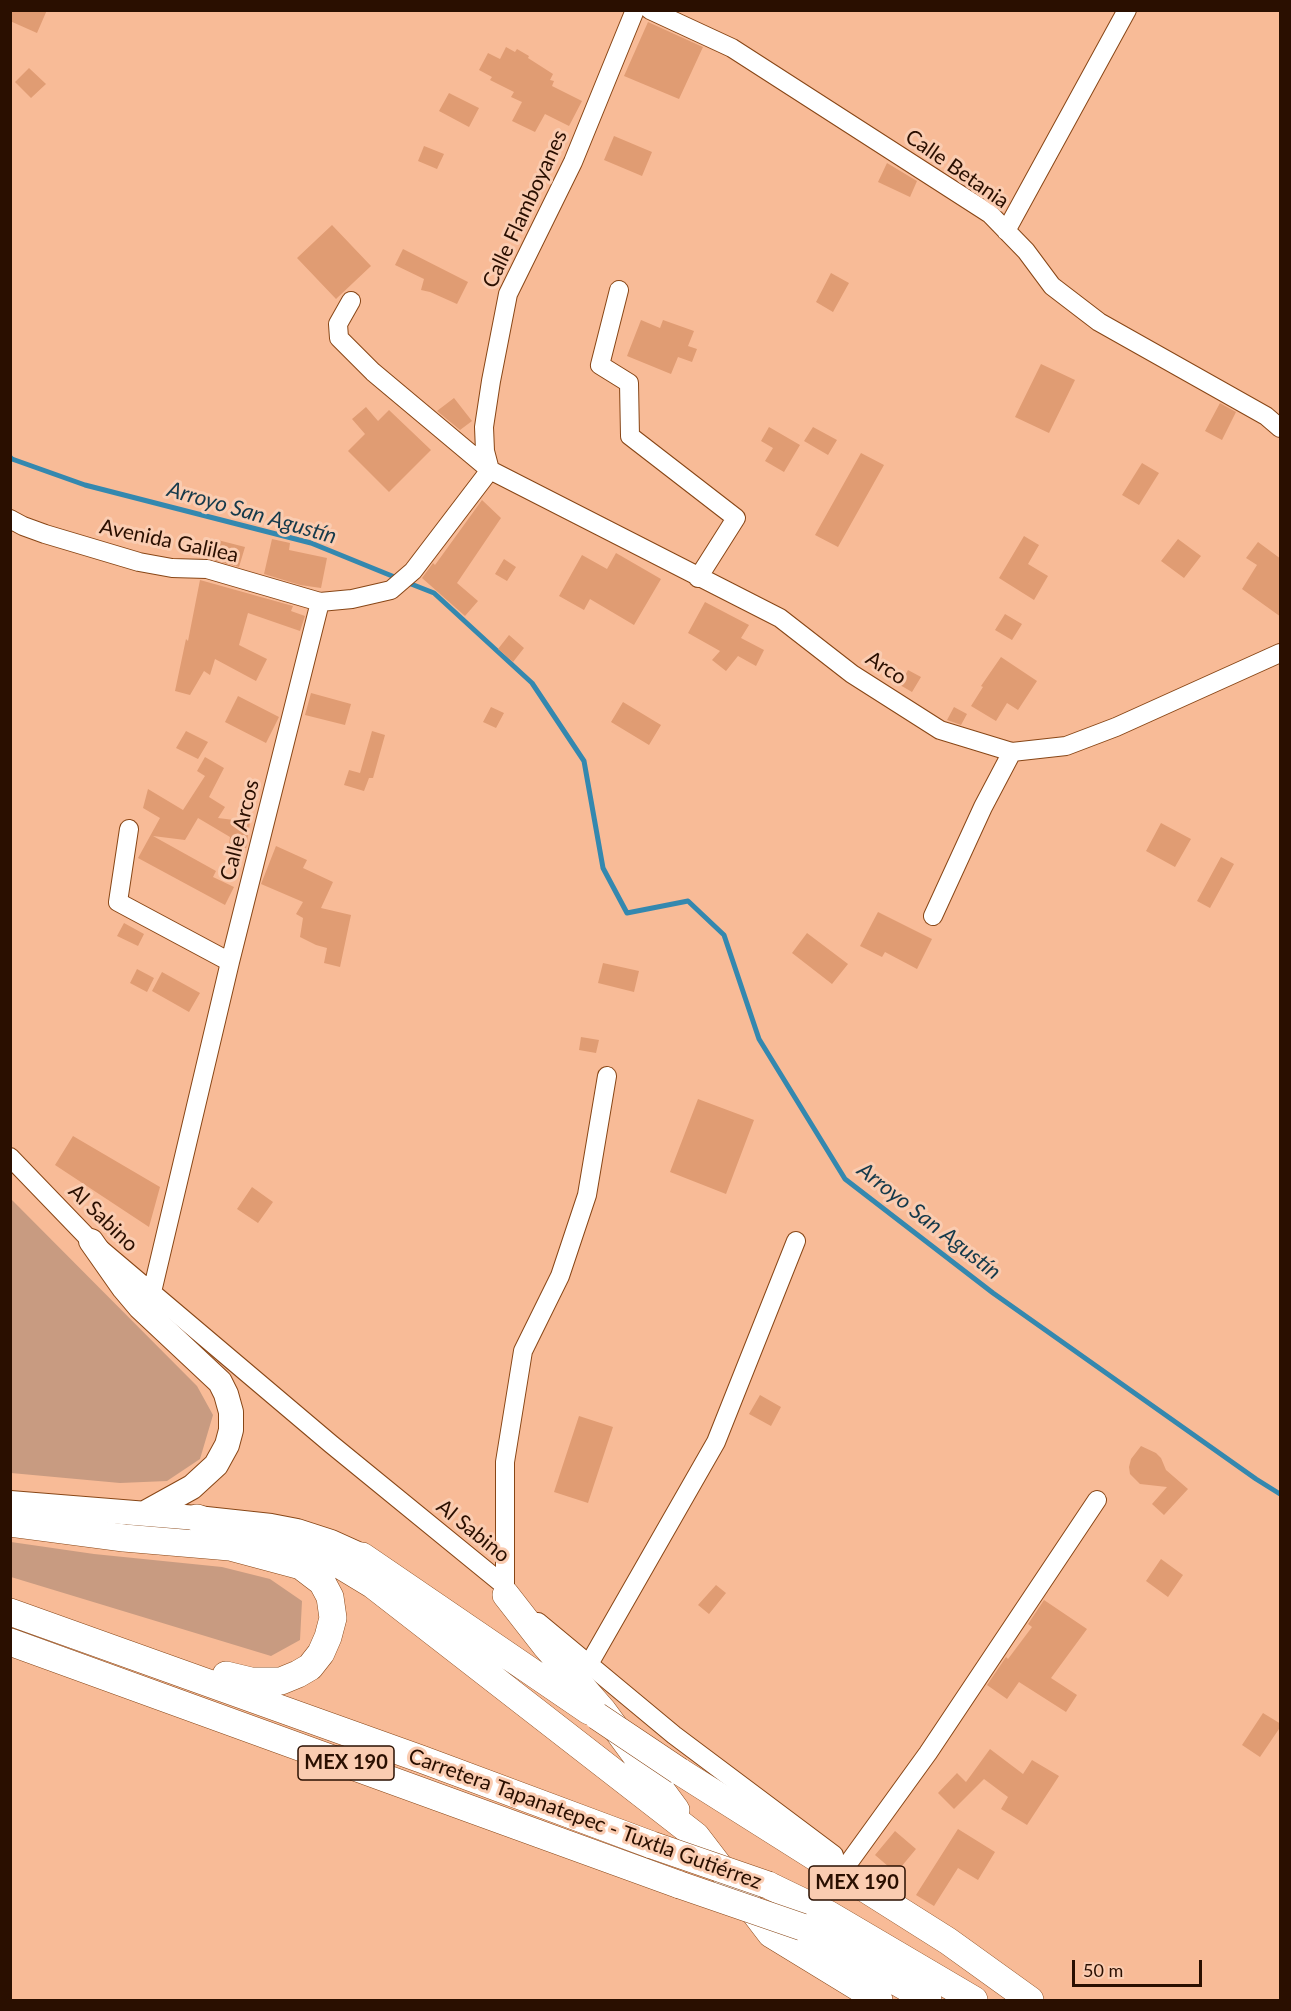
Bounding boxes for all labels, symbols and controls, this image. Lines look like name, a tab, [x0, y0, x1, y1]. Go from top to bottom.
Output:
street label: Calle Betania	[900, 124, 1014, 214]
street label: Calle Flamboyanes	[477, 126, 573, 292]
water label: Arroyo San Agustín	[164, 476, 340, 550]
street label: Avenida Galilea	[97, 514, 241, 568]
street label: Arco	[861, 646, 911, 690]
street label: Calle Arcos	[215, 777, 265, 883]
water label: Arroyo San Agustín	[852, 1157, 1006, 1285]
street label: Al Sabino	[63, 1179, 143, 1257]
street label: Al Sabino	[431, 1494, 515, 1568]
street label: Carretera Tapanatepec - Tuxtla Gutiérrez	[405, 1743, 765, 1895]
road number: MEX 190	[298, 1746, 394, 1780]
road number: MEX 190	[809, 1866, 905, 1900]
scale bar	[1075, 1948, 1206, 1986]
text: 50 m	[1083, 1959, 1123, 1981]

